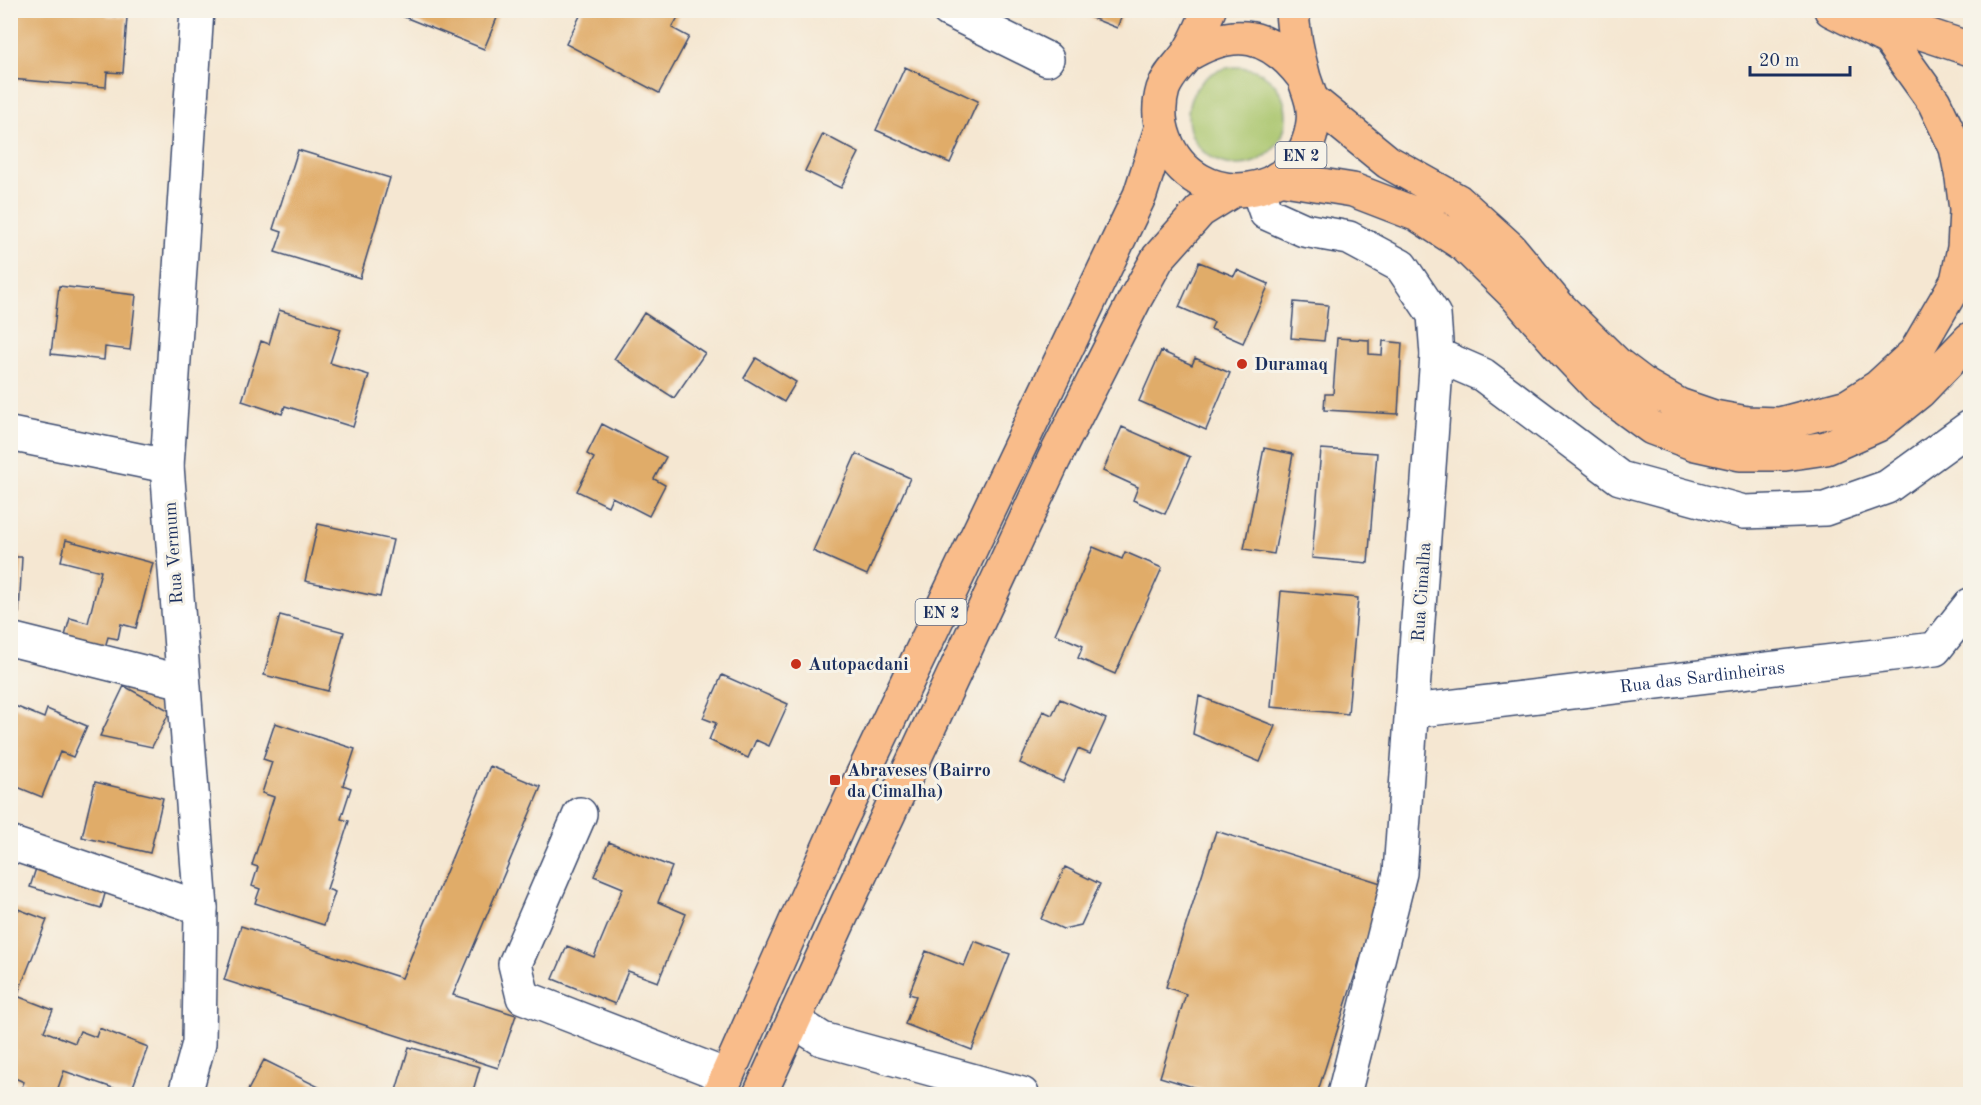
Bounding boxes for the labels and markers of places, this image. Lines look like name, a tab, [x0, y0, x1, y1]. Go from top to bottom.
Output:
place label: Duramaq	[1254, 356, 1328, 374]
marker: Duramaq	[1235, 357, 1249, 371]
place label: Autopacdani	[808, 656, 909, 674]
marker: Autopacdani	[789, 657, 803, 671]
place label: Abraveses (Bairro da Cimalha)	[847, 762, 991, 801]
marker: Abraveses (Bairro da Cimalha)	[828, 773, 842, 787]

